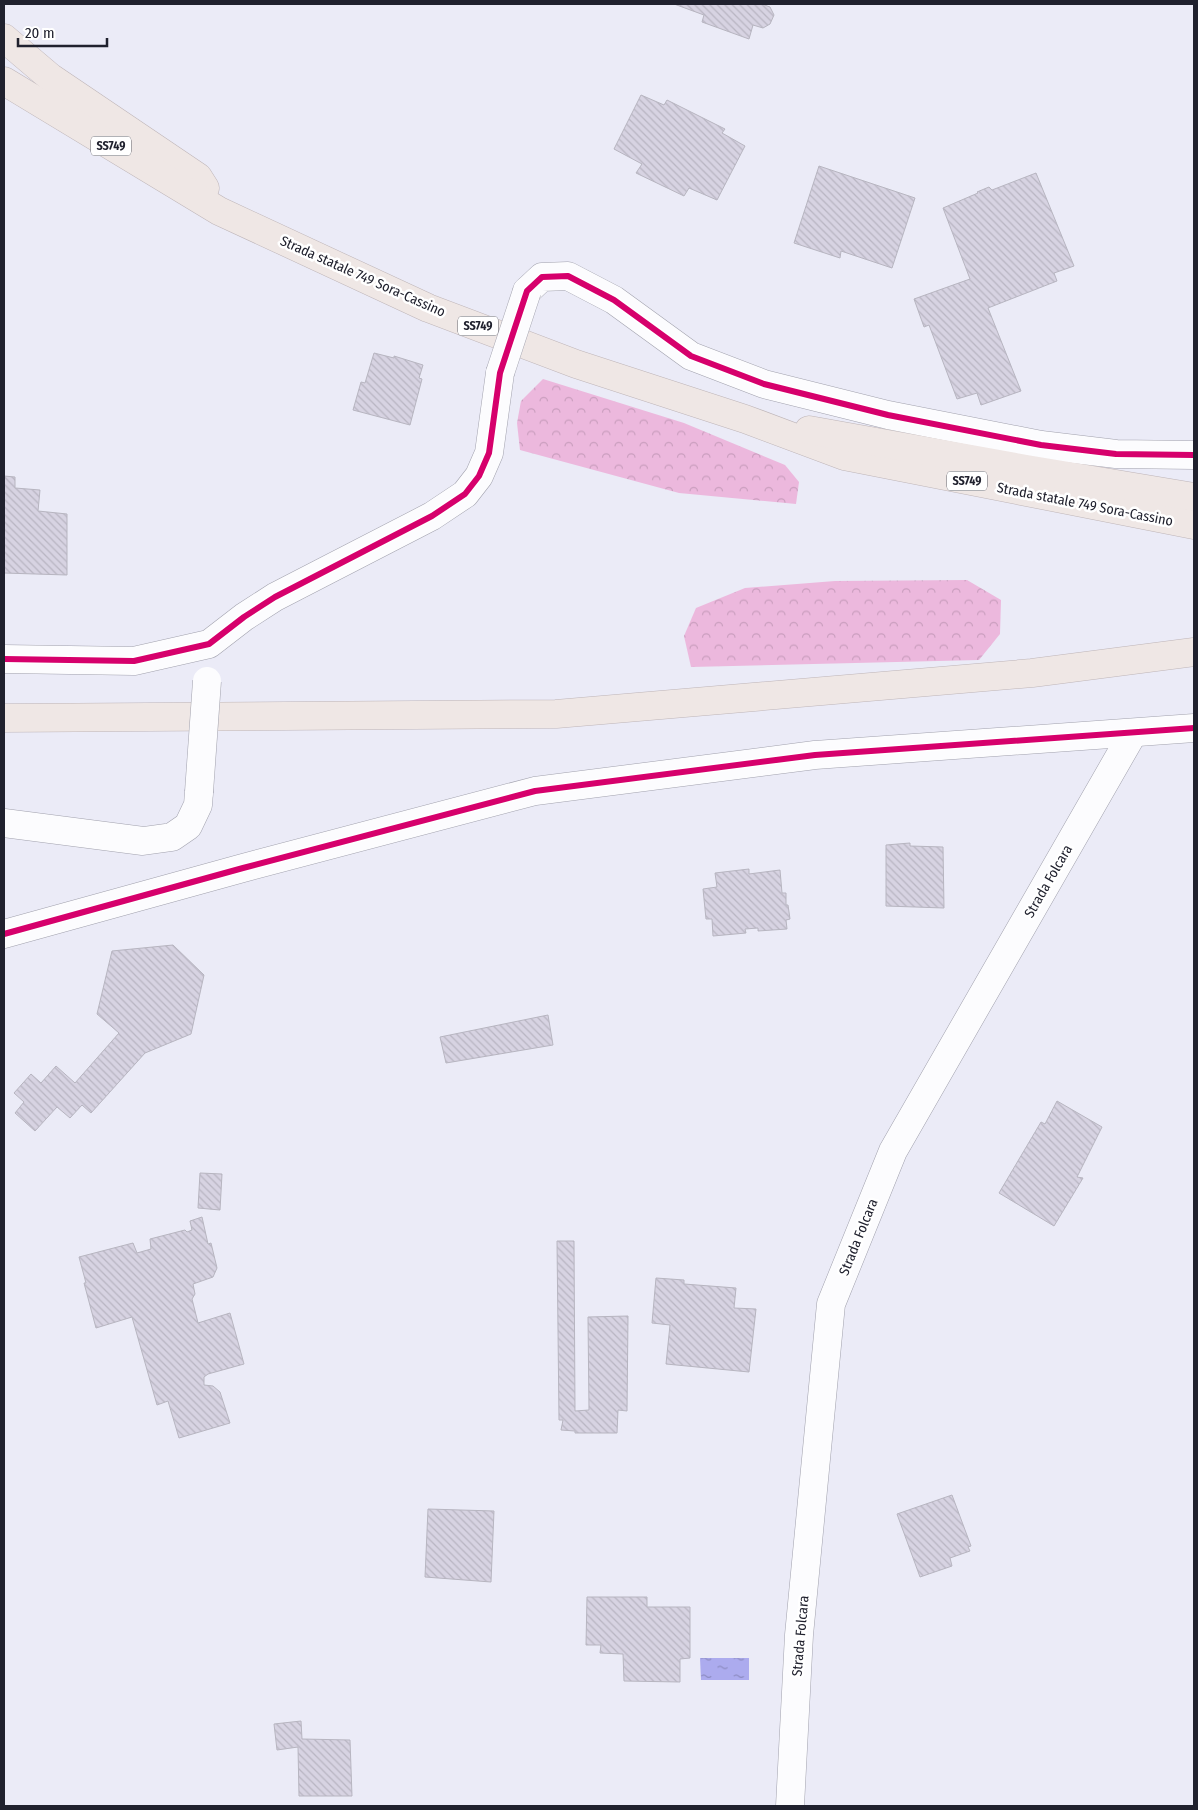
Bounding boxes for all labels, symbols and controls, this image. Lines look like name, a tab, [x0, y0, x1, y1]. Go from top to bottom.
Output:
scale bar	[18, 15, 106, 47]
text: 20 m	[25, 24, 55, 42]
road number: SS749	[91, 136, 131, 156]
street label: Strada statale 749 Sora-Cassino	[278, 232, 448, 321]
road number: SS749	[458, 316, 498, 336]
road number: SS749	[947, 472, 987, 491]
street label: Strada statale 749 Sora-Cassino	[995, 479, 1174, 530]
street label: Strada Folcara	[1021, 842, 1076, 921]
street label: Strada Folcara	[835, 1196, 882, 1278]
street label: Strada Folcara	[788, 1595, 813, 1677]

